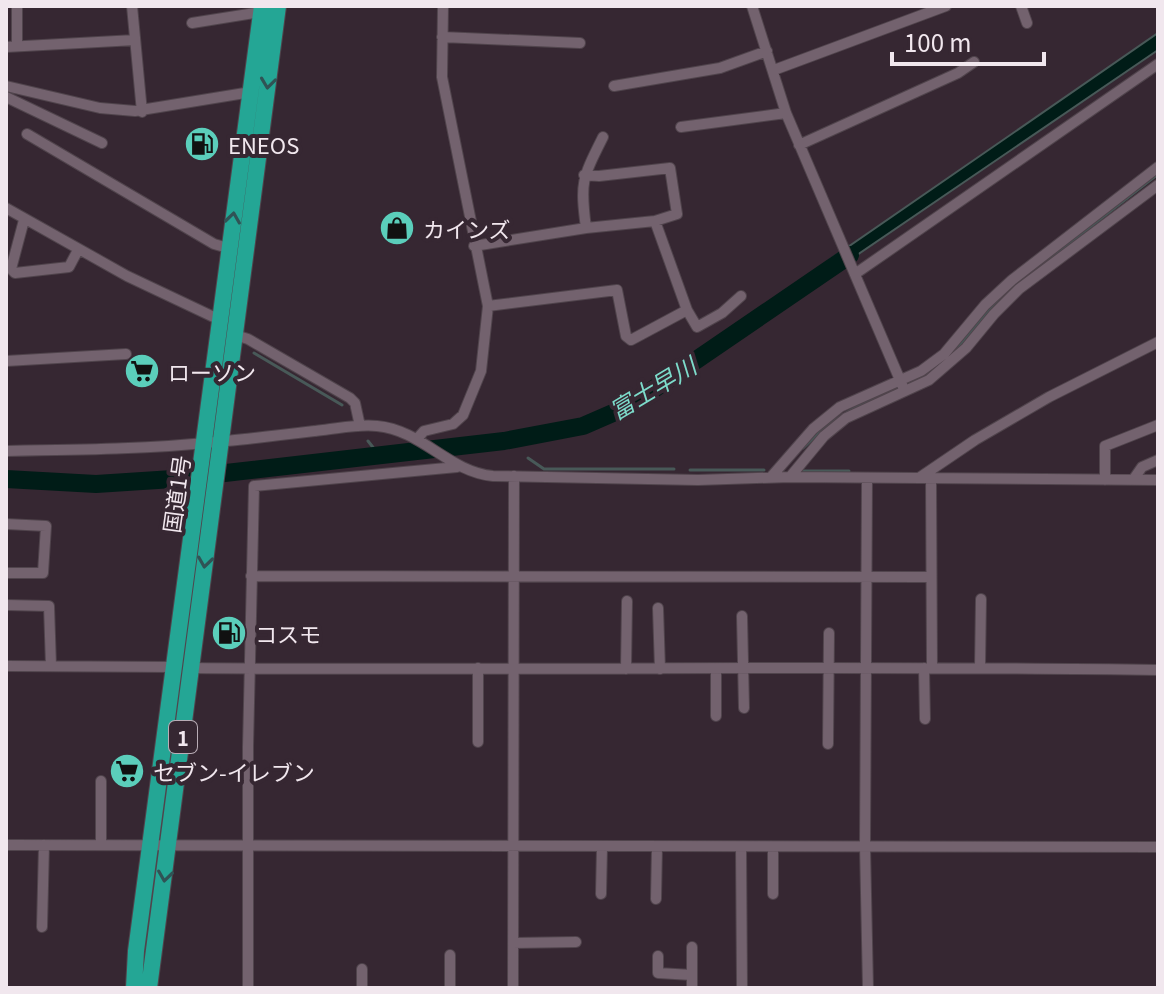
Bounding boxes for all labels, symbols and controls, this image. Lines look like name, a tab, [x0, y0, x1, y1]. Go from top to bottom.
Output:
scale bar	[892, 16, 1044, 66]
text: 100 m	[904, 24, 972, 59]
one-way arrow	[259, 77, 276, 90]
fuel station icon: ENEOS	[183, 125, 221, 163]
place label: ENEOS	[228, 128, 299, 160]
shop icon: カインズ	[378, 209, 416, 247]
one-way arrow	[224, 211, 241, 225]
place label: カインズ	[423, 212, 511, 244]
water label: 富士早川	[602, 346, 705, 427]
supermarket icon: ローソン	[123, 352, 161, 390]
place label: ローソン	[168, 355, 256, 387]
street label: 国道1号	[154, 453, 196, 535]
one-way arrow	[197, 556, 214, 569]
fuel station icon: コスモ	[210, 614, 248, 652]
place label: コスモ	[255, 617, 321, 649]
road number: 1	[169, 721, 197, 753]
supermarket icon: セブン-イレブン	[108, 752, 146, 790]
place label: セブン-イレブン	[153, 755, 315, 787]
one-way arrow	[157, 869, 174, 883]

